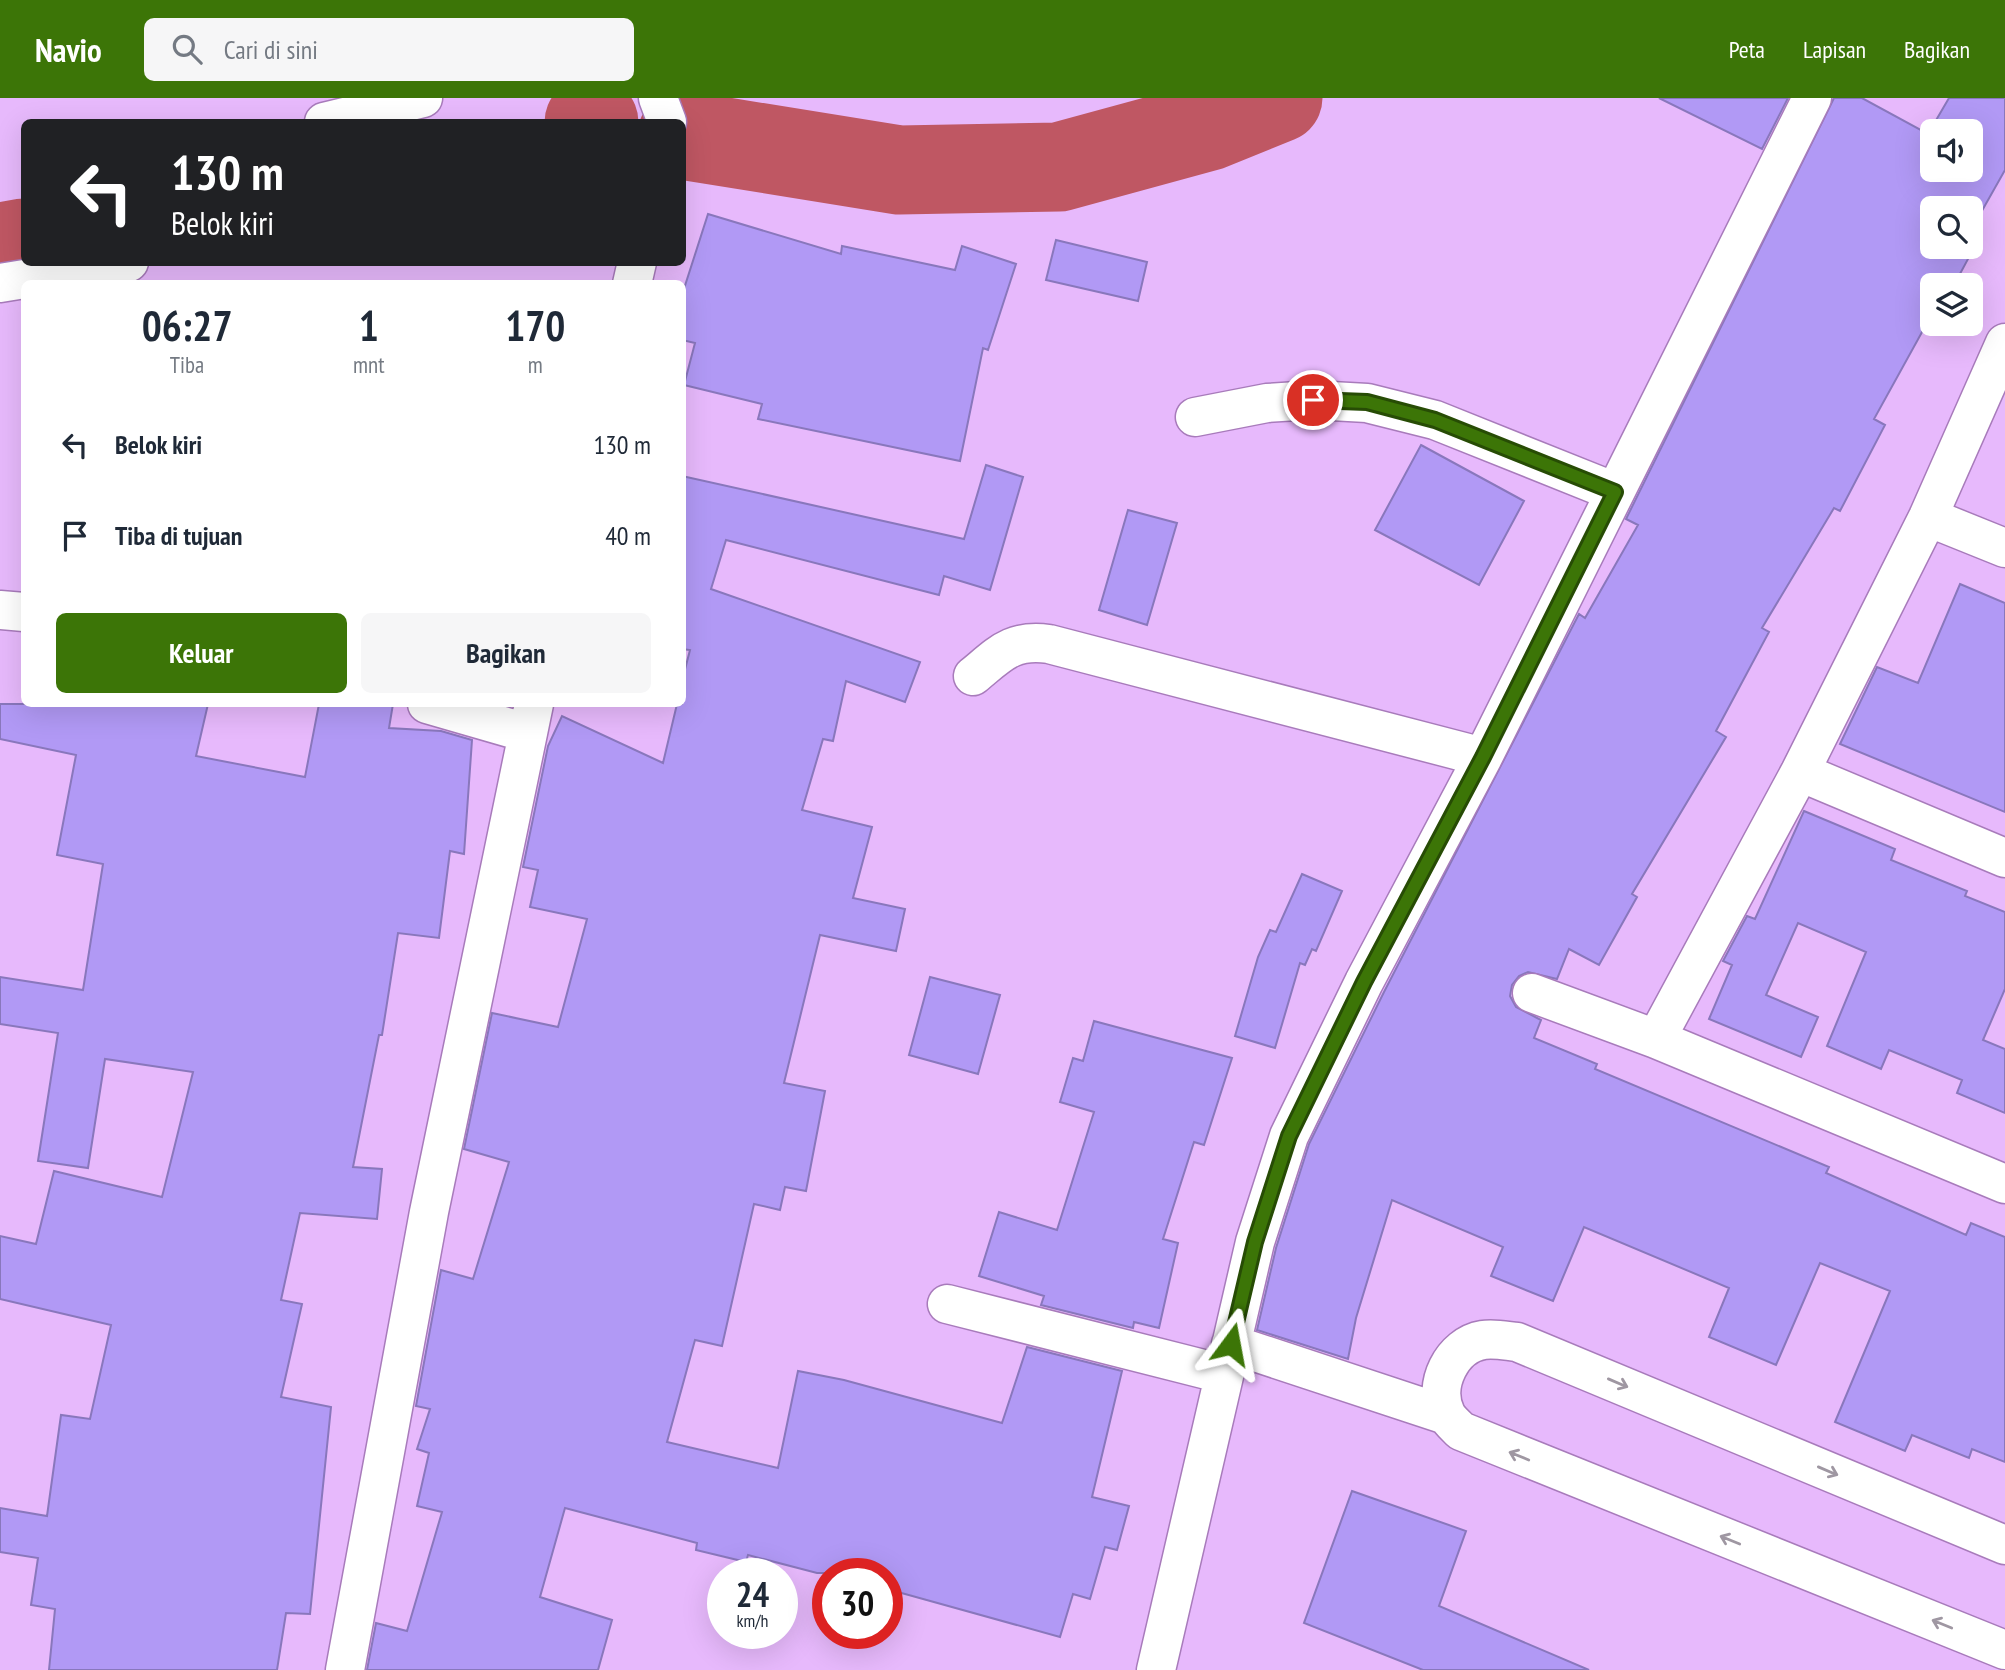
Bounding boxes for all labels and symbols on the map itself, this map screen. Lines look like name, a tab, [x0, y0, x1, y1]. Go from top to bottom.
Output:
pin	[1283, 370, 1343, 430]
position arrow	[1194, 1307, 1268, 1381]
one-way arrow	[1607, 1378, 1629, 1391]
one-way arrow	[1508, 1449, 1530, 1462]
one-way arrow	[1817, 1465, 1838, 1478]
one-way arrow	[1720, 1533, 1742, 1546]
speed limit sign: 30	[812, 1558, 903, 1649]
one-way arrow	[1931, 1617, 1953, 1630]

